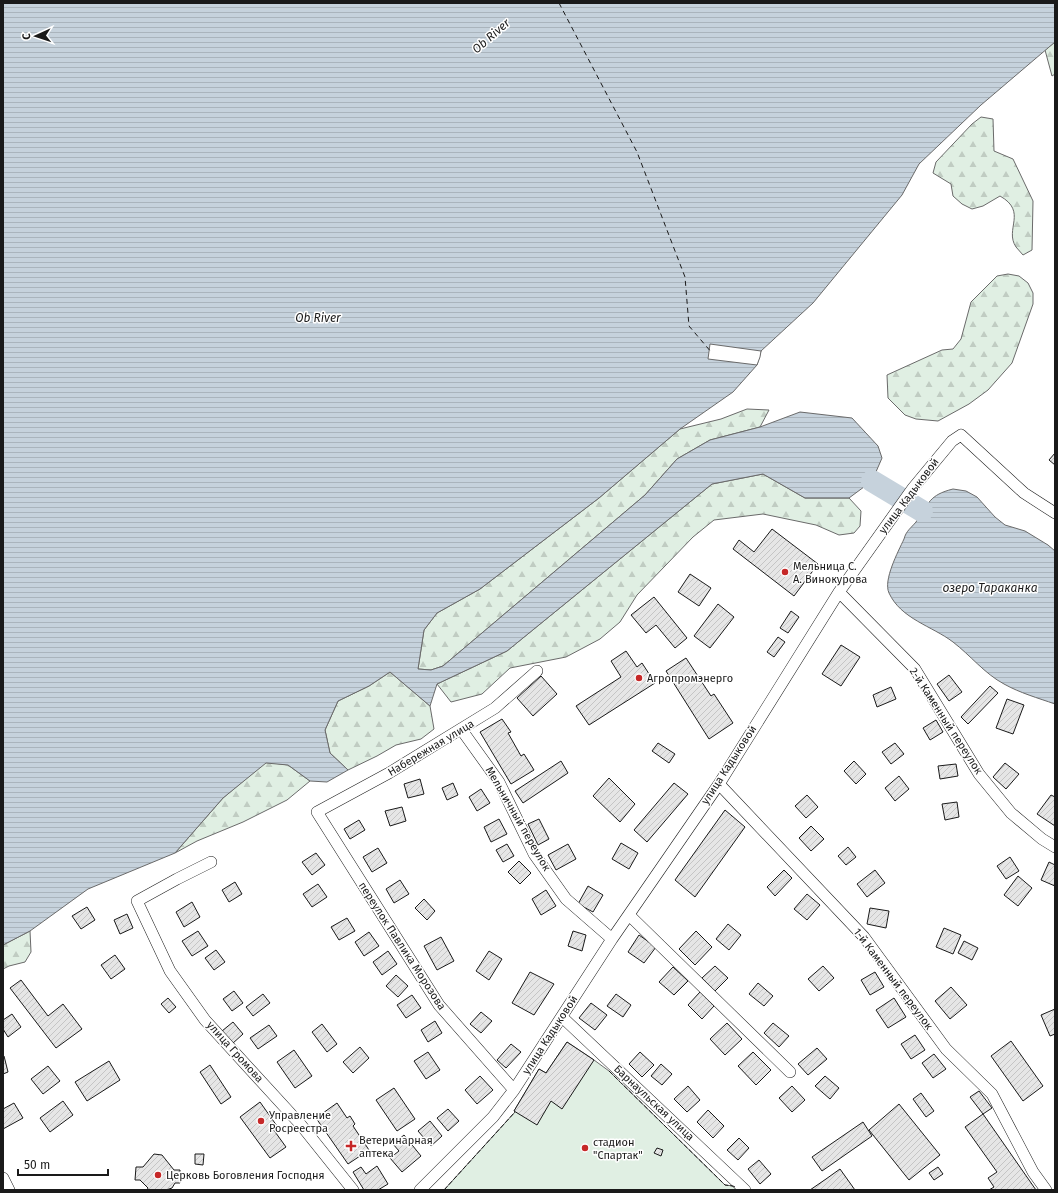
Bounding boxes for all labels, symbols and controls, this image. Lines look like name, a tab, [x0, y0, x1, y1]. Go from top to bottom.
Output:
north arrow	[16, 16, 56, 56]
water label: Ob River	[469, 16, 513, 56]
text: С	[20, 32, 33, 40]
water label: Ob River	[295, 311, 341, 325]
street label: улица Кадыковой	[876, 456, 942, 536]
place label: Мельница С. А. Винокурова	[793, 560, 867, 586]
marker: Мельница С. А. Винокурова	[780, 567, 790, 577]
water label: озеро Тараканка	[943, 581, 1038, 595]
street label: 2-й Каменный переулок	[907, 665, 986, 777]
place label: Агропромэнерго	[647, 672, 733, 685]
marker: Агропромэнерго	[634, 673, 644, 683]
street label: Набережная улица	[386, 717, 476, 779]
street label: улица Кадыковой	[699, 723, 759, 807]
street label: Мельничный переулок	[483, 764, 553, 874]
street label: переулок Павлика Морозова	[356, 879, 448, 1013]
street label: 1-й Каменный переулок	[851, 926, 936, 1033]
street label: улица Кадыковой	[520, 993, 580, 1077]
street label: улица Громова	[204, 1019, 266, 1085]
street label: Барнаульская улица	[611, 1062, 697, 1144]
place label: Управление Росреестра	[269, 1109, 331, 1135]
marker: Управление Росреестра	[256, 1116, 266, 1126]
place label: Ветеринарная аптека	[359, 1134, 433, 1160]
place label: стадион "Спартак"	[593, 1136, 643, 1162]
marker: Ветеринарная аптека	[346, 1141, 356, 1151]
marker: стадион "Спартак"	[580, 1143, 590, 1153]
scale bar	[18, 1151, 108, 1177]
text: 50 m	[24, 1158, 50, 1172]
place label: Церковь Боговления Господня	[166, 1169, 325, 1182]
marker: Церковь Боговления Господня	[153, 1170, 163, 1180]

